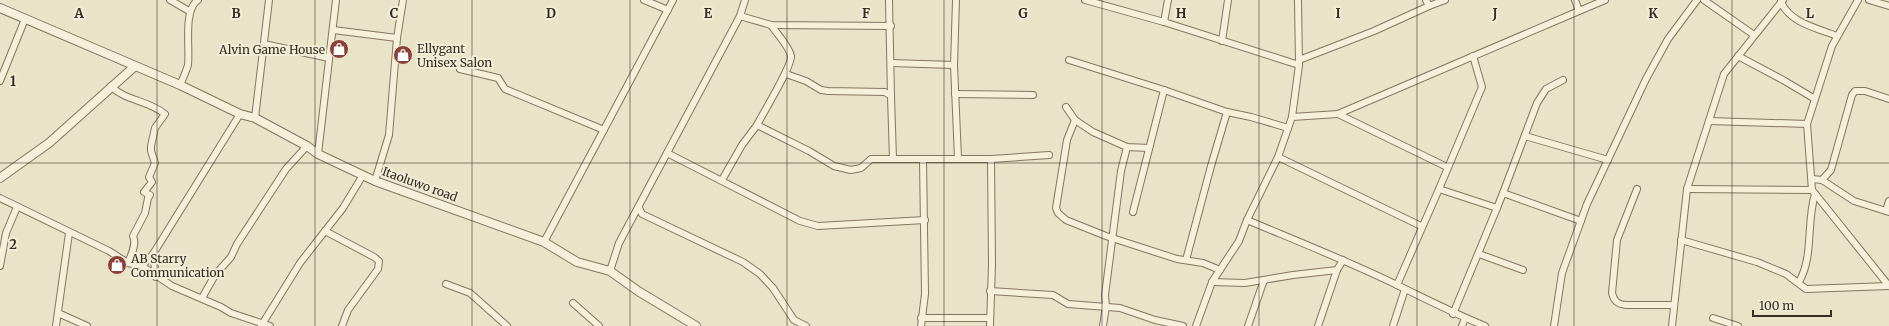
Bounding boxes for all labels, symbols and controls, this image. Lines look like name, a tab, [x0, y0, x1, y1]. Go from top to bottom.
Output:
text: A	[73, 5, 84, 22]
text: B	[231, 5, 241, 22]
text: C	[390, 5, 399, 22]
text: D	[546, 5, 556, 22]
text: E	[704, 5, 713, 22]
text: F	[862, 5, 870, 22]
text: G	[1018, 5, 1028, 22]
text: H	[1176, 5, 1187, 22]
text: I	[1335, 5, 1341, 22]
text: J	[1491, 5, 1498, 22]
text: K	[1648, 5, 1658, 22]
text: L	[1806, 5, 1815, 22]
shop icon: Alvin Game House	[328, 38, 350, 60]
place label: Ellygant Unisex Salon	[417, 41, 492, 70]
place label: Alvin Game House	[218, 42, 325, 57]
shop icon: Ellygant Unisex Salon	[392, 44, 414, 66]
text: 1	[10, 73, 16, 90]
street label: Itaoluwo road	[380, 163, 460, 205]
text: 2	[9, 236, 17, 253]
place label: AB Starry Communication	[130, 251, 224, 280]
shop icon: AB Starry Communication	[106, 254, 128, 276]
scale bar	[1753, 292, 1831, 318]
text: 100 m	[1759, 298, 1794, 313]

